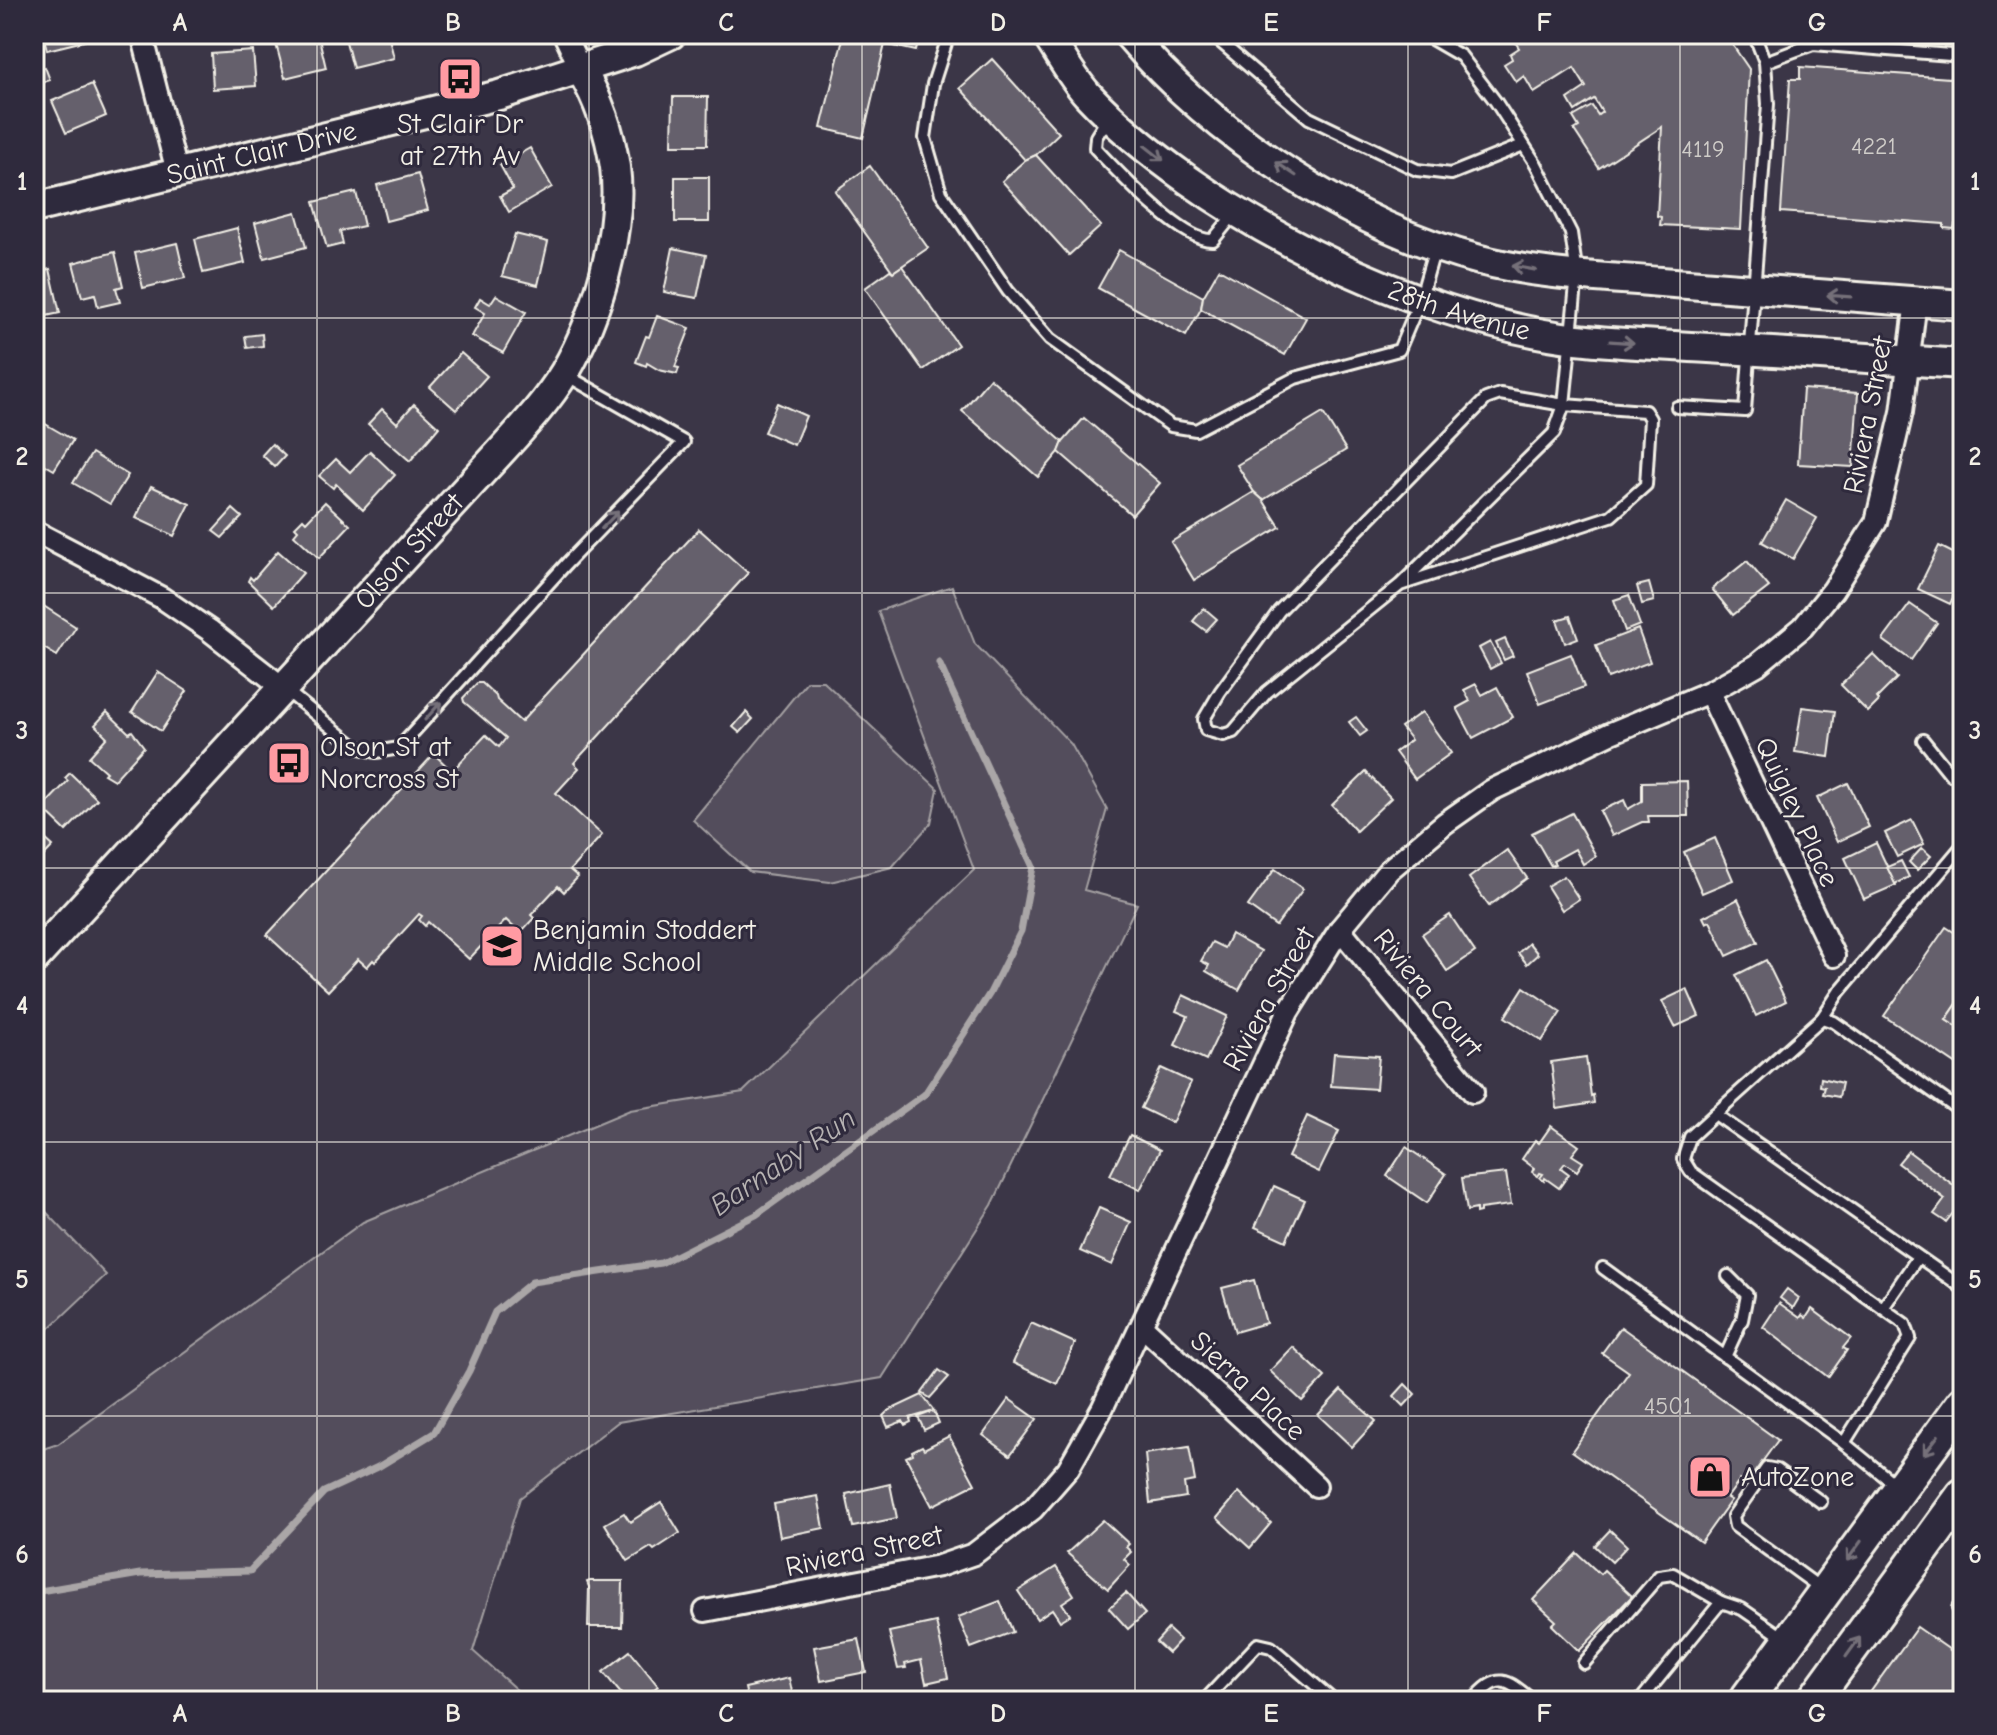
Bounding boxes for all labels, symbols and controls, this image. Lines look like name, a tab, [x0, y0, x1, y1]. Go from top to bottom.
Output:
text: A	[173, 8, 188, 38]
text: B	[445, 8, 461, 38]
text: C	[718, 8, 734, 38]
text: D	[990, 8, 1006, 38]
text: E	[1263, 8, 1279, 38]
text: F	[1536, 8, 1552, 38]
text: G	[1808, 8, 1826, 38]
bus stop icon: St Clair Dr at 27th Av	[436, 55, 484, 103]
place label: St Clair Dr at 27th Av	[397, 108, 523, 172]
street label: Saint Clair Drive	[163, 114, 359, 191]
house number: 4221	[1851, 132, 1897, 160]
house number: 4119	[1681, 135, 1725, 163]
one-way arrow	[1143, 144, 1164, 161]
one-way arrow	[1275, 161, 1298, 177]
text: 1	[17, 167, 27, 197]
text: 1	[1970, 167, 1980, 197]
one-way arrow	[1512, 259, 1537, 274]
street label: 28th Avenue	[1383, 273, 1533, 347]
one-way arrow	[1826, 288, 1853, 303]
street label: Riviera Street	[1837, 333, 1899, 496]
one-way arrow	[1608, 335, 1635, 350]
text: 2	[16, 442, 28, 472]
text: 2	[1969, 442, 1981, 472]
street label: Olson Street	[348, 486, 471, 616]
one-way arrow	[600, 510, 619, 530]
one-way arrow	[424, 701, 442, 721]
text: 3	[16, 716, 28, 746]
text: 3	[1969, 716, 1981, 746]
place label: Olson St at Norcross St	[320, 731, 459, 795]
street label: Quigley Place	[1748, 732, 1846, 892]
bus stop icon: Olson St at Norcross St	[265, 739, 313, 787]
place label: Benjamin Stoddert Middle School	[533, 914, 757, 978]
street label: Riviera Street	[1216, 921, 1322, 1077]
school or university icon: Benjamin Stoddert Middle School	[478, 922, 526, 970]
street label: Riviera Court	[1367, 923, 1490, 1064]
text: 4	[16, 991, 28, 1021]
text: 4	[1969, 991, 1981, 1021]
water label: Barnaby Run	[704, 1101, 862, 1223]
text: 5	[15, 1265, 29, 1295]
text: 5	[1968, 1265, 1982, 1295]
street label: Sierra Place	[1184, 1325, 1312, 1447]
house number: 4501	[1644, 1392, 1692, 1420]
one-way arrow	[1923, 1434, 1940, 1455]
shop icon: AutoZone	[1686, 1453, 1734, 1501]
place label: AutoZone	[1741, 1461, 1854, 1493]
street label: Riviera Street	[783, 1519, 946, 1583]
text: 6	[15, 1540, 29, 1570]
one-way arrow	[1846, 1540, 1863, 1561]
text: 6	[1968, 1540, 1982, 1570]
one-way arrow	[1845, 1636, 1861, 1658]
text: A	[173, 1699, 188, 1729]
text: B	[445, 1699, 461, 1729]
text: C	[718, 1699, 734, 1729]
text: D	[990, 1699, 1006, 1729]
text: E	[1263, 1699, 1279, 1729]
text: F	[1536, 1699, 1552, 1729]
text: G	[1808, 1699, 1826, 1729]

